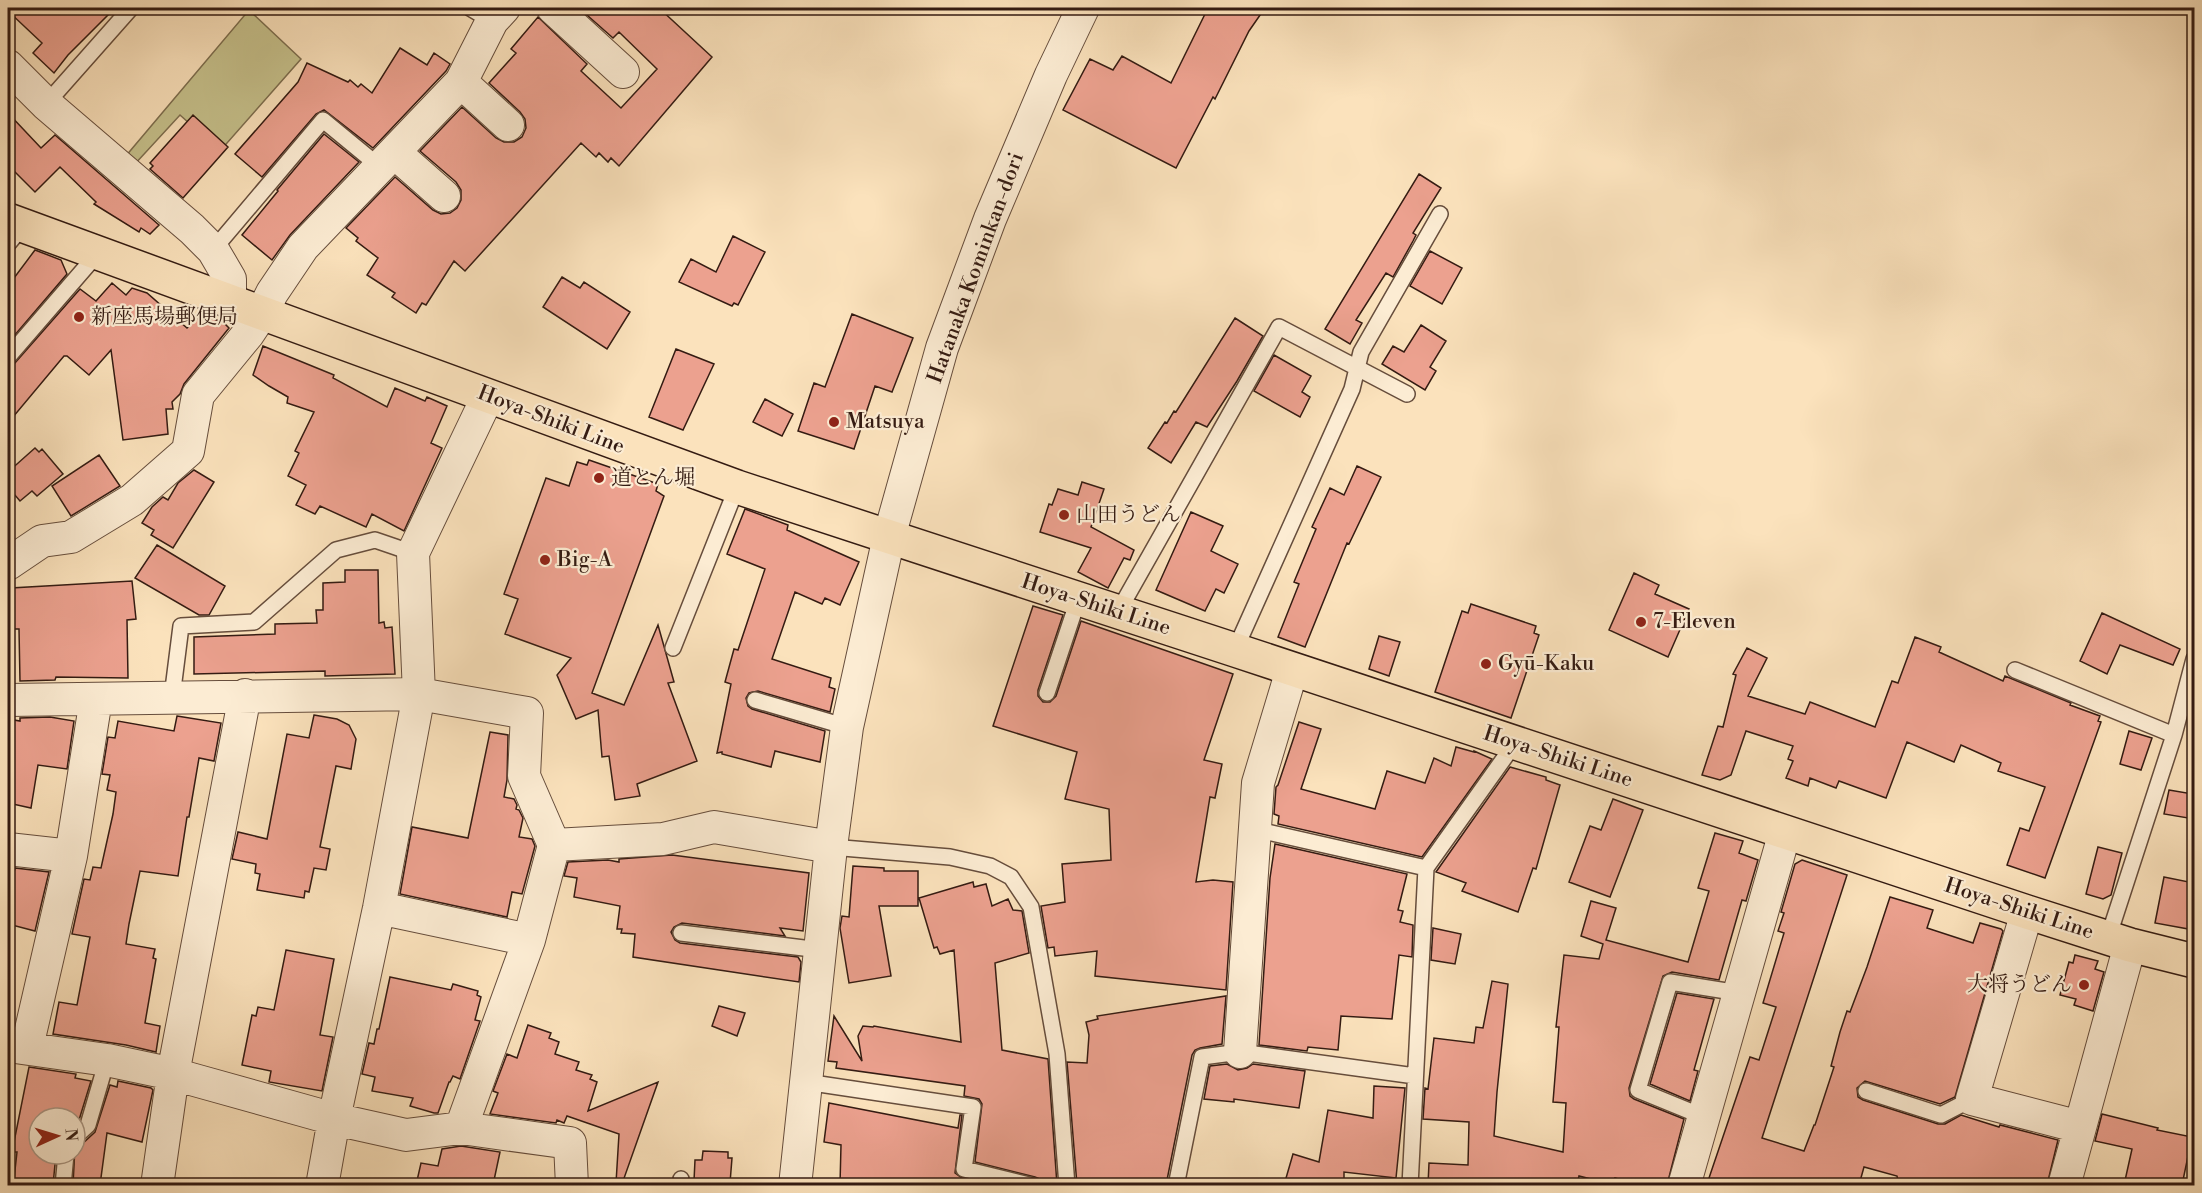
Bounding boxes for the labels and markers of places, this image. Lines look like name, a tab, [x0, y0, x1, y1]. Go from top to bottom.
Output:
place label: 新座馬場郵便局	[91, 304, 238, 330]
marker: 新座馬場郵便局	[72, 310, 86, 324]
place label: Matsuya	[846, 409, 925, 435]
marker: Matsuya	[827, 415, 841, 429]
place label: 道とん堀	[611, 465, 695, 491]
marker: 道とん堀	[592, 471, 606, 485]
place label: 山田うどん	[1076, 502, 1181, 528]
marker: 山田うどん	[1057, 508, 1071, 522]
place label: Big-A	[556, 547, 613, 573]
marker: Big-A	[538, 553, 552, 567]
place label: 7-Eleven	[1653, 609, 1736, 635]
marker: 7-Eleven	[1634, 615, 1648, 629]
place label: Gyū-Kaku	[1498, 651, 1594, 677]
marker: Gyū-Kaku	[1479, 657, 1493, 671]
place label: 大将うどん	[1967, 972, 2072, 998]
marker: 大将うどん	[2077, 978, 2091, 992]

